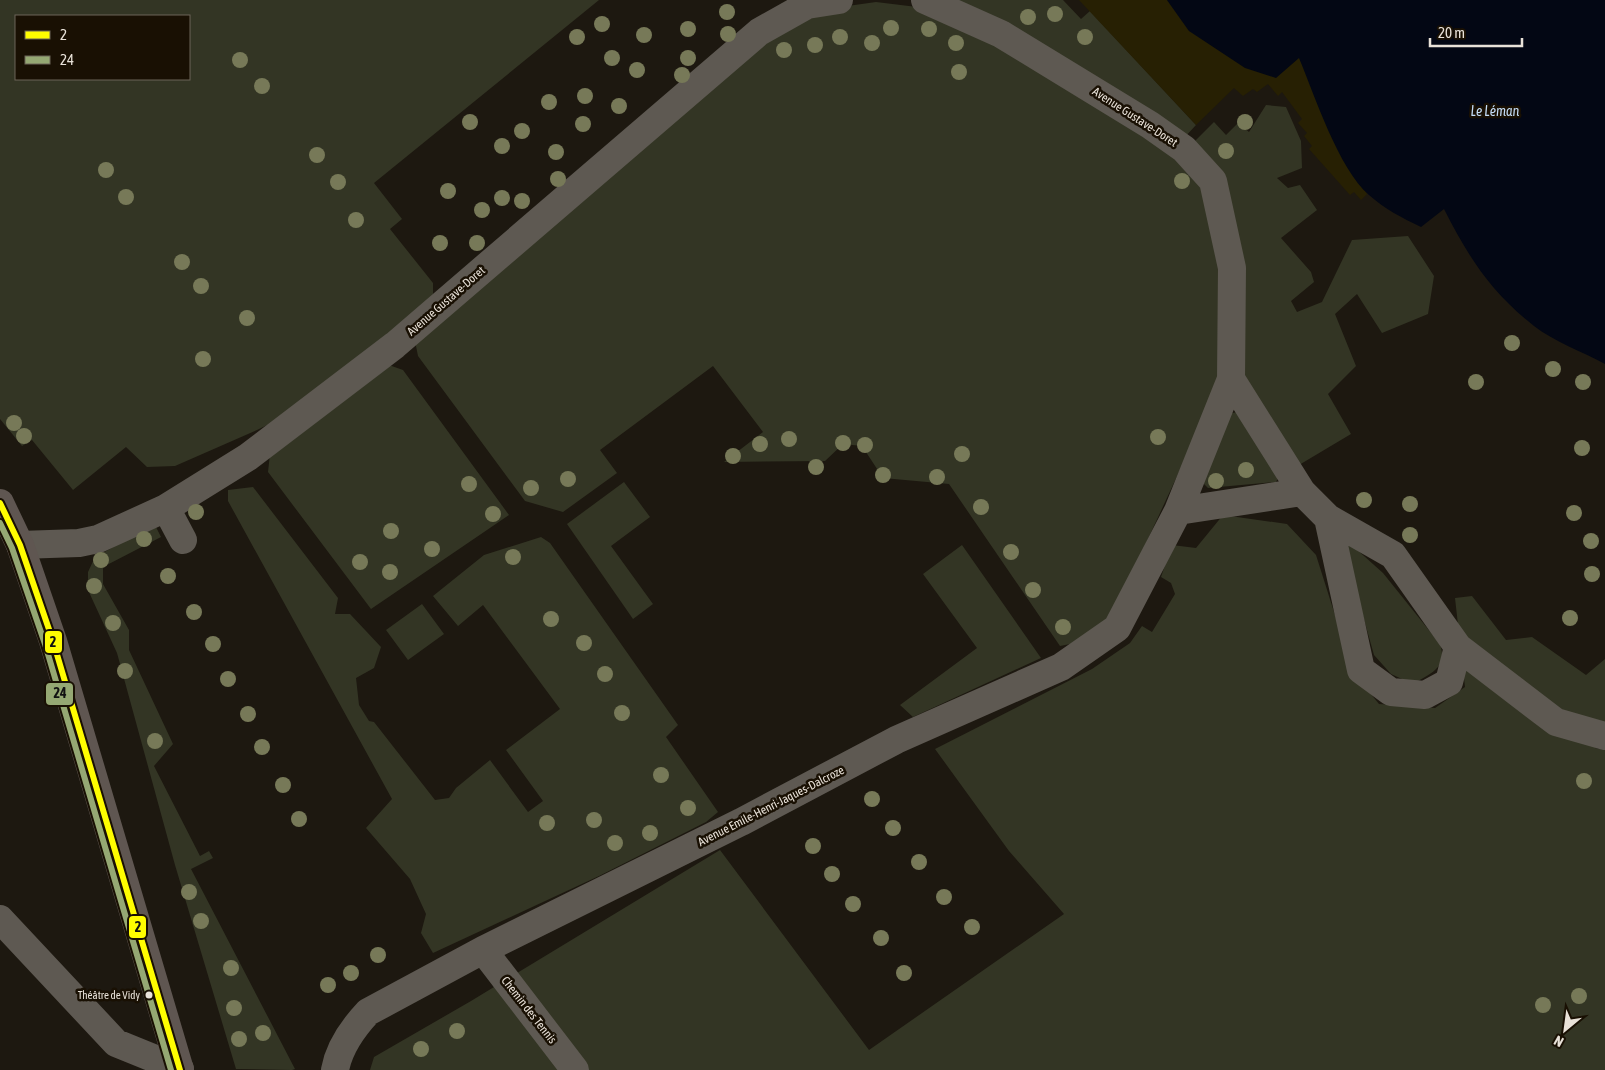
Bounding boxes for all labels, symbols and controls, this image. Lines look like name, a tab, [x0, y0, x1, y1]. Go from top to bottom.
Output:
legend	[15, 15, 190, 80]
scale bar	[1430, 15, 1522, 47]
text: 20 m	[1438, 24, 1465, 41]
text: 2	[60, 26, 67, 43]
text: 24	[60, 51, 74, 68]
street label: Avenue Gustave-Doret	[1090, 84, 1181, 150]
water label: Le Léman	[1471, 103, 1520, 119]
street label: Avenue Gustave-Doret	[404, 263, 488, 339]
line badge: 2	[44, 630, 63, 654]
text: 2	[50, 634, 57, 650]
line badge: 24	[45, 682, 74, 706]
text: 24	[53, 685, 67, 701]
street label: Avenue Emile-Henri-Jaques-Dalcroze	[695, 763, 847, 849]
line badge: 2	[128, 915, 147, 939]
text: 2	[135, 919, 142, 935]
street label: Chemin des Tennis	[498, 974, 560, 1046]
place label: Théâtre de Vidy	[78, 989, 140, 1001]
marker: Théâtre de Vidy	[144, 990, 154, 1000]
north arrow	[1540, 1005, 1590, 1055]
text: N	[1551, 1032, 1566, 1050]

